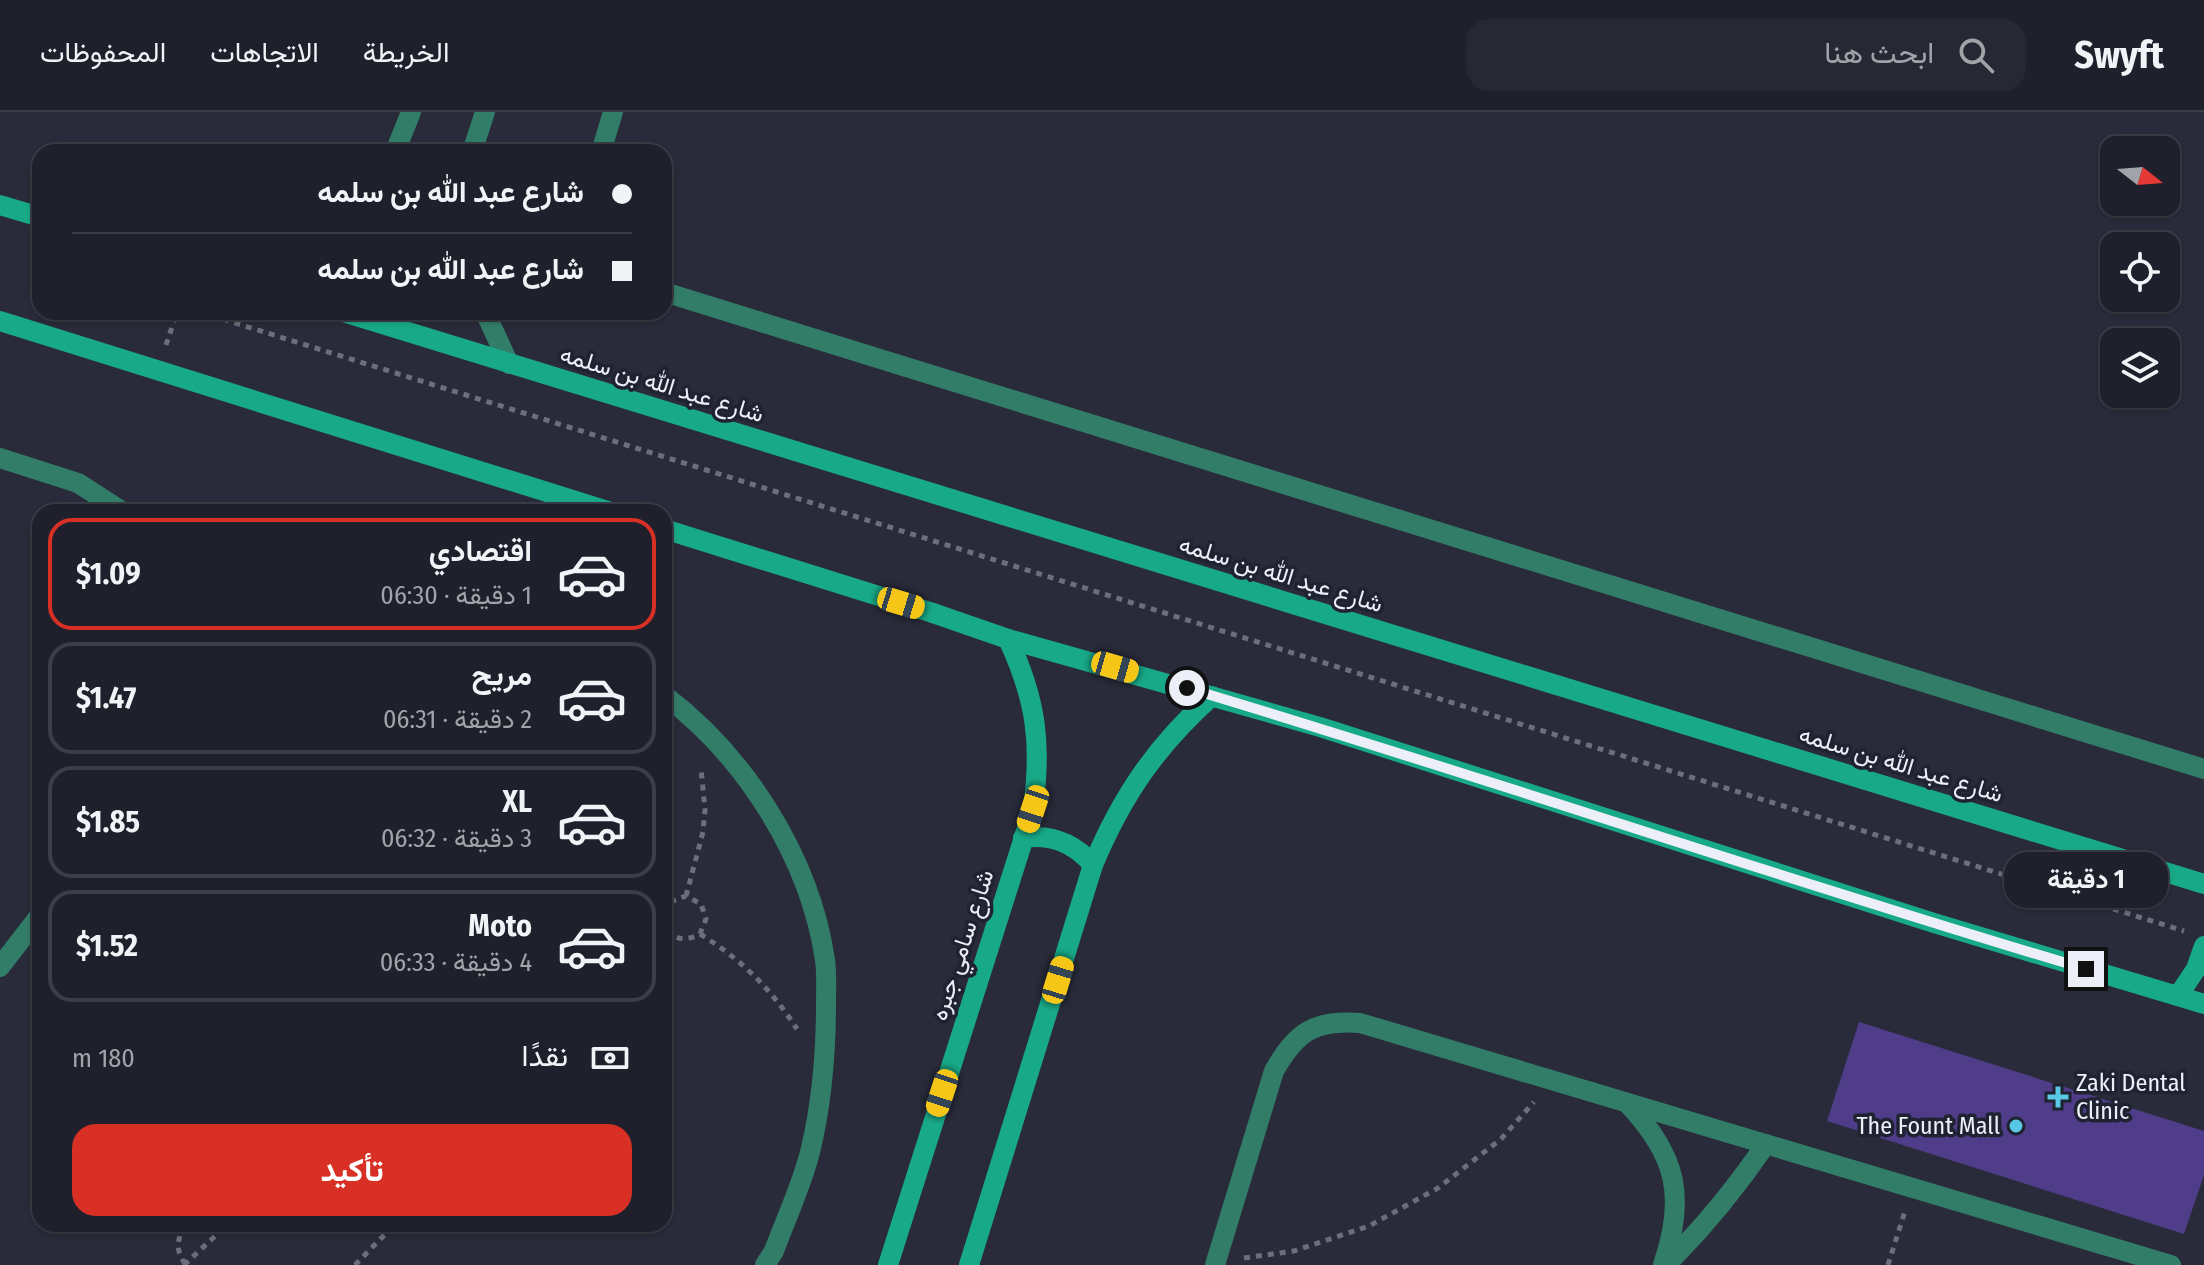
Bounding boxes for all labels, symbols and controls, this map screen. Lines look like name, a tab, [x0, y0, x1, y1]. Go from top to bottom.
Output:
search box	[1466, 19, 2026, 91]
text: Swyft	[2074, 32, 2164, 78]
icon: search	[1954, 33, 1998, 77]
text: ابحث هنا	[1824, 35, 1934, 71]
text: المحفوظات	[40, 36, 166, 69]
text: الاتجاهات	[210, 36, 319, 69]
text: الخريطة	[363, 36, 449, 69]
north arrow	[2100, 136, 2180, 216]
map controls	[2100, 136, 2180, 408]
text: شارع عبد الله بن سلمه	[317, 174, 584, 210]
button: locate	[2100, 232, 2180, 312]
text: شارع عبد الله بن سلمه	[317, 251, 584, 287]
button: layers	[2100, 328, 2180, 408]
street label: شارع عبد الله بن سلمه	[556, 340, 767, 430]
street label: شارع عبد الله بن سلمه	[1175, 530, 1386, 620]
text: اقتصادي	[429, 533, 532, 569]
icon: car	[556, 538, 628, 610]
text: $1.09	[76, 556, 141, 592]
text: 1 دقيقة · 06:30	[380, 580, 532, 611]
car	[875, 585, 927, 621]
car	[1089, 649, 1141, 685]
text: مريح	[472, 657, 532, 693]
icon: car	[556, 662, 628, 734]
route start	[1169, 670, 1205, 706]
text: $1.47	[76, 680, 136, 716]
text: 2 دقيقة · 06:31	[383, 704, 532, 735]
street label: شارع عبد الله بن سلمه	[1795, 720, 2006, 810]
car	[1014, 782, 1052, 836]
text: XL	[502, 784, 532, 820]
icon: car	[556, 786, 628, 858]
text: $1.85	[76, 804, 140, 840]
text: 3 دقيقة · 06:32	[381, 823, 532, 854]
callout: 1 دقيقة	[2004, 853, 2168, 909]
text: 1 دقيقة	[2047, 864, 2125, 895]
street label: شارع سامي جبره	[924, 866, 1004, 1025]
text: Moto	[468, 908, 532, 944]
icon: car	[556, 910, 628, 982]
text: $1.52	[76, 928, 138, 964]
text: 4 دقيقة · 06:33	[380, 947, 532, 978]
route end	[2068, 951, 2104, 987]
car	[1040, 954, 1076, 1006]
icon: cash	[588, 1036, 632, 1080]
text: نقدًا	[522, 1038, 568, 1074]
text: 180 m	[72, 1043, 135, 1074]
car	[923, 1066, 961, 1120]
place label: Zaki Dental Clinic	[2076, 1069, 2186, 1125]
marker: Zaki Dental Clinic	[2047, 1086, 2069, 1108]
place label: The Fount Mall	[1857, 1112, 2000, 1140]
marker: The Fount Mall	[2007, 1117, 2025, 1135]
button: تأكيد	[72, 1124, 632, 1216]

